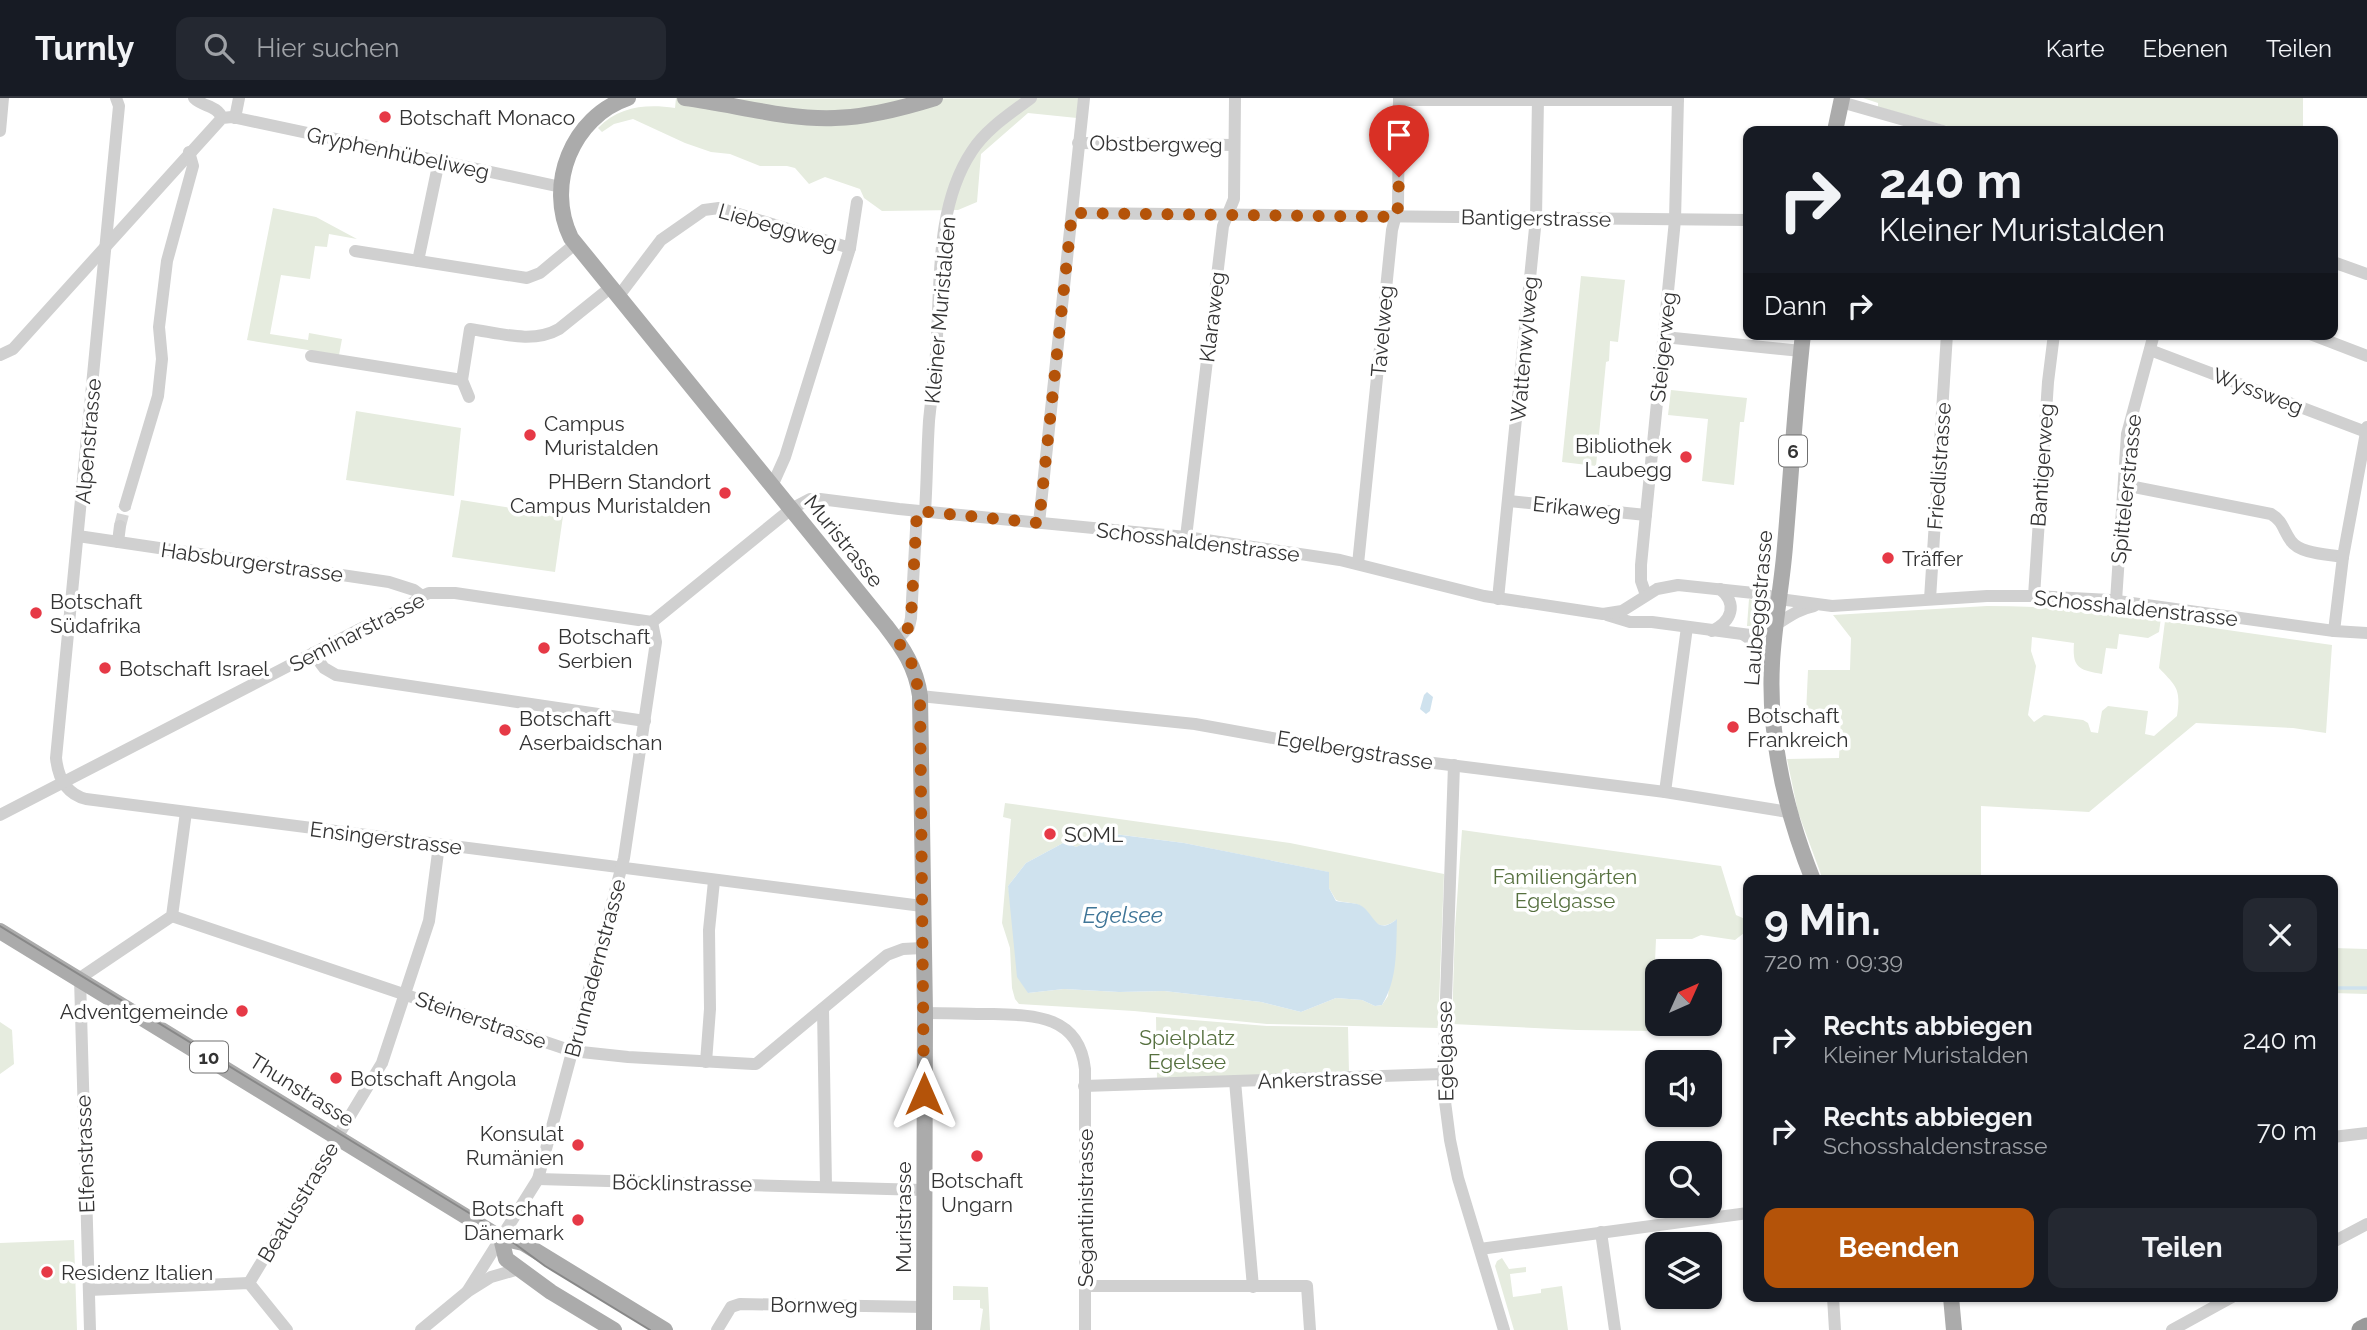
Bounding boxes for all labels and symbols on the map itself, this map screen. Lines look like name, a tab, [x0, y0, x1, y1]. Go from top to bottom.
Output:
place label: Botschaft Monaco	[399, 105, 575, 130]
pin	[1369, 105, 1429, 177]
marker: Botschaft Monaco	[377, 109, 393, 125]
street label: Gryphenhübeliweg	[305, 121, 491, 185]
street label: Obstbergweg	[1089, 130, 1223, 158]
street label: Liebeggweg	[716, 198, 840, 256]
street label: Bantigerstrasse	[1461, 204, 1611, 232]
street label: Kleiner Muristalden	[919, 215, 961, 405]
street label: Klaraweg	[1194, 270, 1230, 364]
street label: Wattenwylweg	[1505, 275, 1543, 423]
street label: Tavelweg	[1366, 284, 1398, 378]
street label: Steigerweg	[1645, 290, 1681, 404]
street label: Wyssweg	[2209, 362, 2307, 420]
street label: Alpenstrasse	[70, 377, 106, 505]
street label: Friedlistrasse	[1922, 401, 1956, 531]
street label: Bantigerweg	[2025, 402, 2059, 528]
place label: Campus Muristalden	[544, 411, 659, 460]
street label: Spittelerstrasse	[2106, 413, 2146, 565]
marker: Campus Muristalden	[522, 427, 538, 443]
place label: Bibliothek Laubegg	[1575, 433, 1672, 482]
road number: 6	[1779, 436, 1807, 466]
marker: Bibliothek Laubegg	[1678, 449, 1694, 465]
place label: PHBern Standort Campus Muristalden	[510, 469, 711, 518]
marker: PHBern Standort Campus Muristalden	[717, 485, 733, 501]
street label: Muristrasse	[799, 490, 889, 592]
street label: Erikaweg	[1532, 491, 1622, 525]
street label: Schosshaldenstrasse	[1095, 517, 1301, 567]
street label: Laubeggstrasse	[1739, 529, 1777, 687]
street label: Habsburgerstrasse	[159, 537, 345, 587]
place label: Träffer	[1902, 546, 1964, 571]
marker: Träffer	[1880, 550, 1896, 566]
street label: Schosshaldenstrasse	[2033, 585, 2239, 631]
street label: Seminarstrasse	[285, 587, 429, 677]
place label: Botschaft Südafrika	[50, 589, 143, 638]
marker: Botschaft Südafrika	[28, 605, 44, 621]
place label: Botschaft Serbien	[558, 624, 651, 673]
marker: Botschaft Serbien	[536, 640, 552, 656]
place label: Botschaft Israel	[119, 656, 269, 681]
marker: Botschaft Israel	[97, 660, 113, 676]
place label: Botschaft Frankreich	[1747, 703, 1848, 752]
place label: Botschaft Aserbaidschan	[519, 706, 663, 755]
marker: Botschaft Frankreich	[1725, 719, 1741, 735]
marker: Botschaft Aserbaidschan	[497, 722, 513, 738]
street label: Egelbergstrasse	[1275, 725, 1435, 775]
street label: Ensingerstrasse	[308, 816, 464, 860]
place label: SOML	[1064, 822, 1123, 847]
marker: SOML	[1042, 826, 1058, 842]
park label: Familiengärten Egelgasse	[1493, 864, 1637, 913]
street label: Brunnadernstrasse	[559, 876, 631, 1060]
water label: Egelsee	[1083, 901, 1163, 928]
north arrow	[1645, 959, 1722, 1036]
street label: Steinerstrasse	[412, 986, 550, 1054]
place label: Adventgemeinde	[60, 999, 228, 1024]
street label: Egelgasse	[1432, 1001, 1458, 1101]
marker: Adventgemeinde	[234, 1003, 250, 1019]
park label: Spielplatz Egelsee	[1139, 1025, 1235, 1074]
road number: 10	[190, 1042, 228, 1072]
street label: Thunstrasse	[245, 1048, 359, 1132]
position arrow	[887, 1057, 961, 1131]
street label: Ankerstrasse	[1257, 1064, 1383, 1094]
place label: Botschaft Angola	[350, 1066, 516, 1091]
marker: Botschaft Angola	[328, 1070, 344, 1086]
street label: Elfenstrasse	[70, 1094, 100, 1214]
place label: Konsulat Rumänien	[466, 1121, 564, 1170]
street label: Segantinistrasse	[1073, 1129, 1098, 1287]
street label: Beatusstrasse	[252, 1137, 344, 1267]
marker: Konsulat Rumänien	[570, 1137, 586, 1153]
marker: Botschaft Ungarn	[969, 1148, 985, 1164]
street label: Muristrasse	[891, 1161, 916, 1273]
place label: Botschaft Ungarn	[931, 1168, 1023, 1217]
street label: Böcklinstrasse	[612, 1169, 752, 1197]
place label: Botschaft Dänemark	[464, 1196, 564, 1245]
marker: Botschaft Dänemark	[570, 1212, 586, 1228]
place label: Residenz Italien	[61, 1260, 213, 1285]
marker: Residenz Italien	[39, 1264, 55, 1280]
street label: Bornweg	[770, 1292, 858, 1318]

